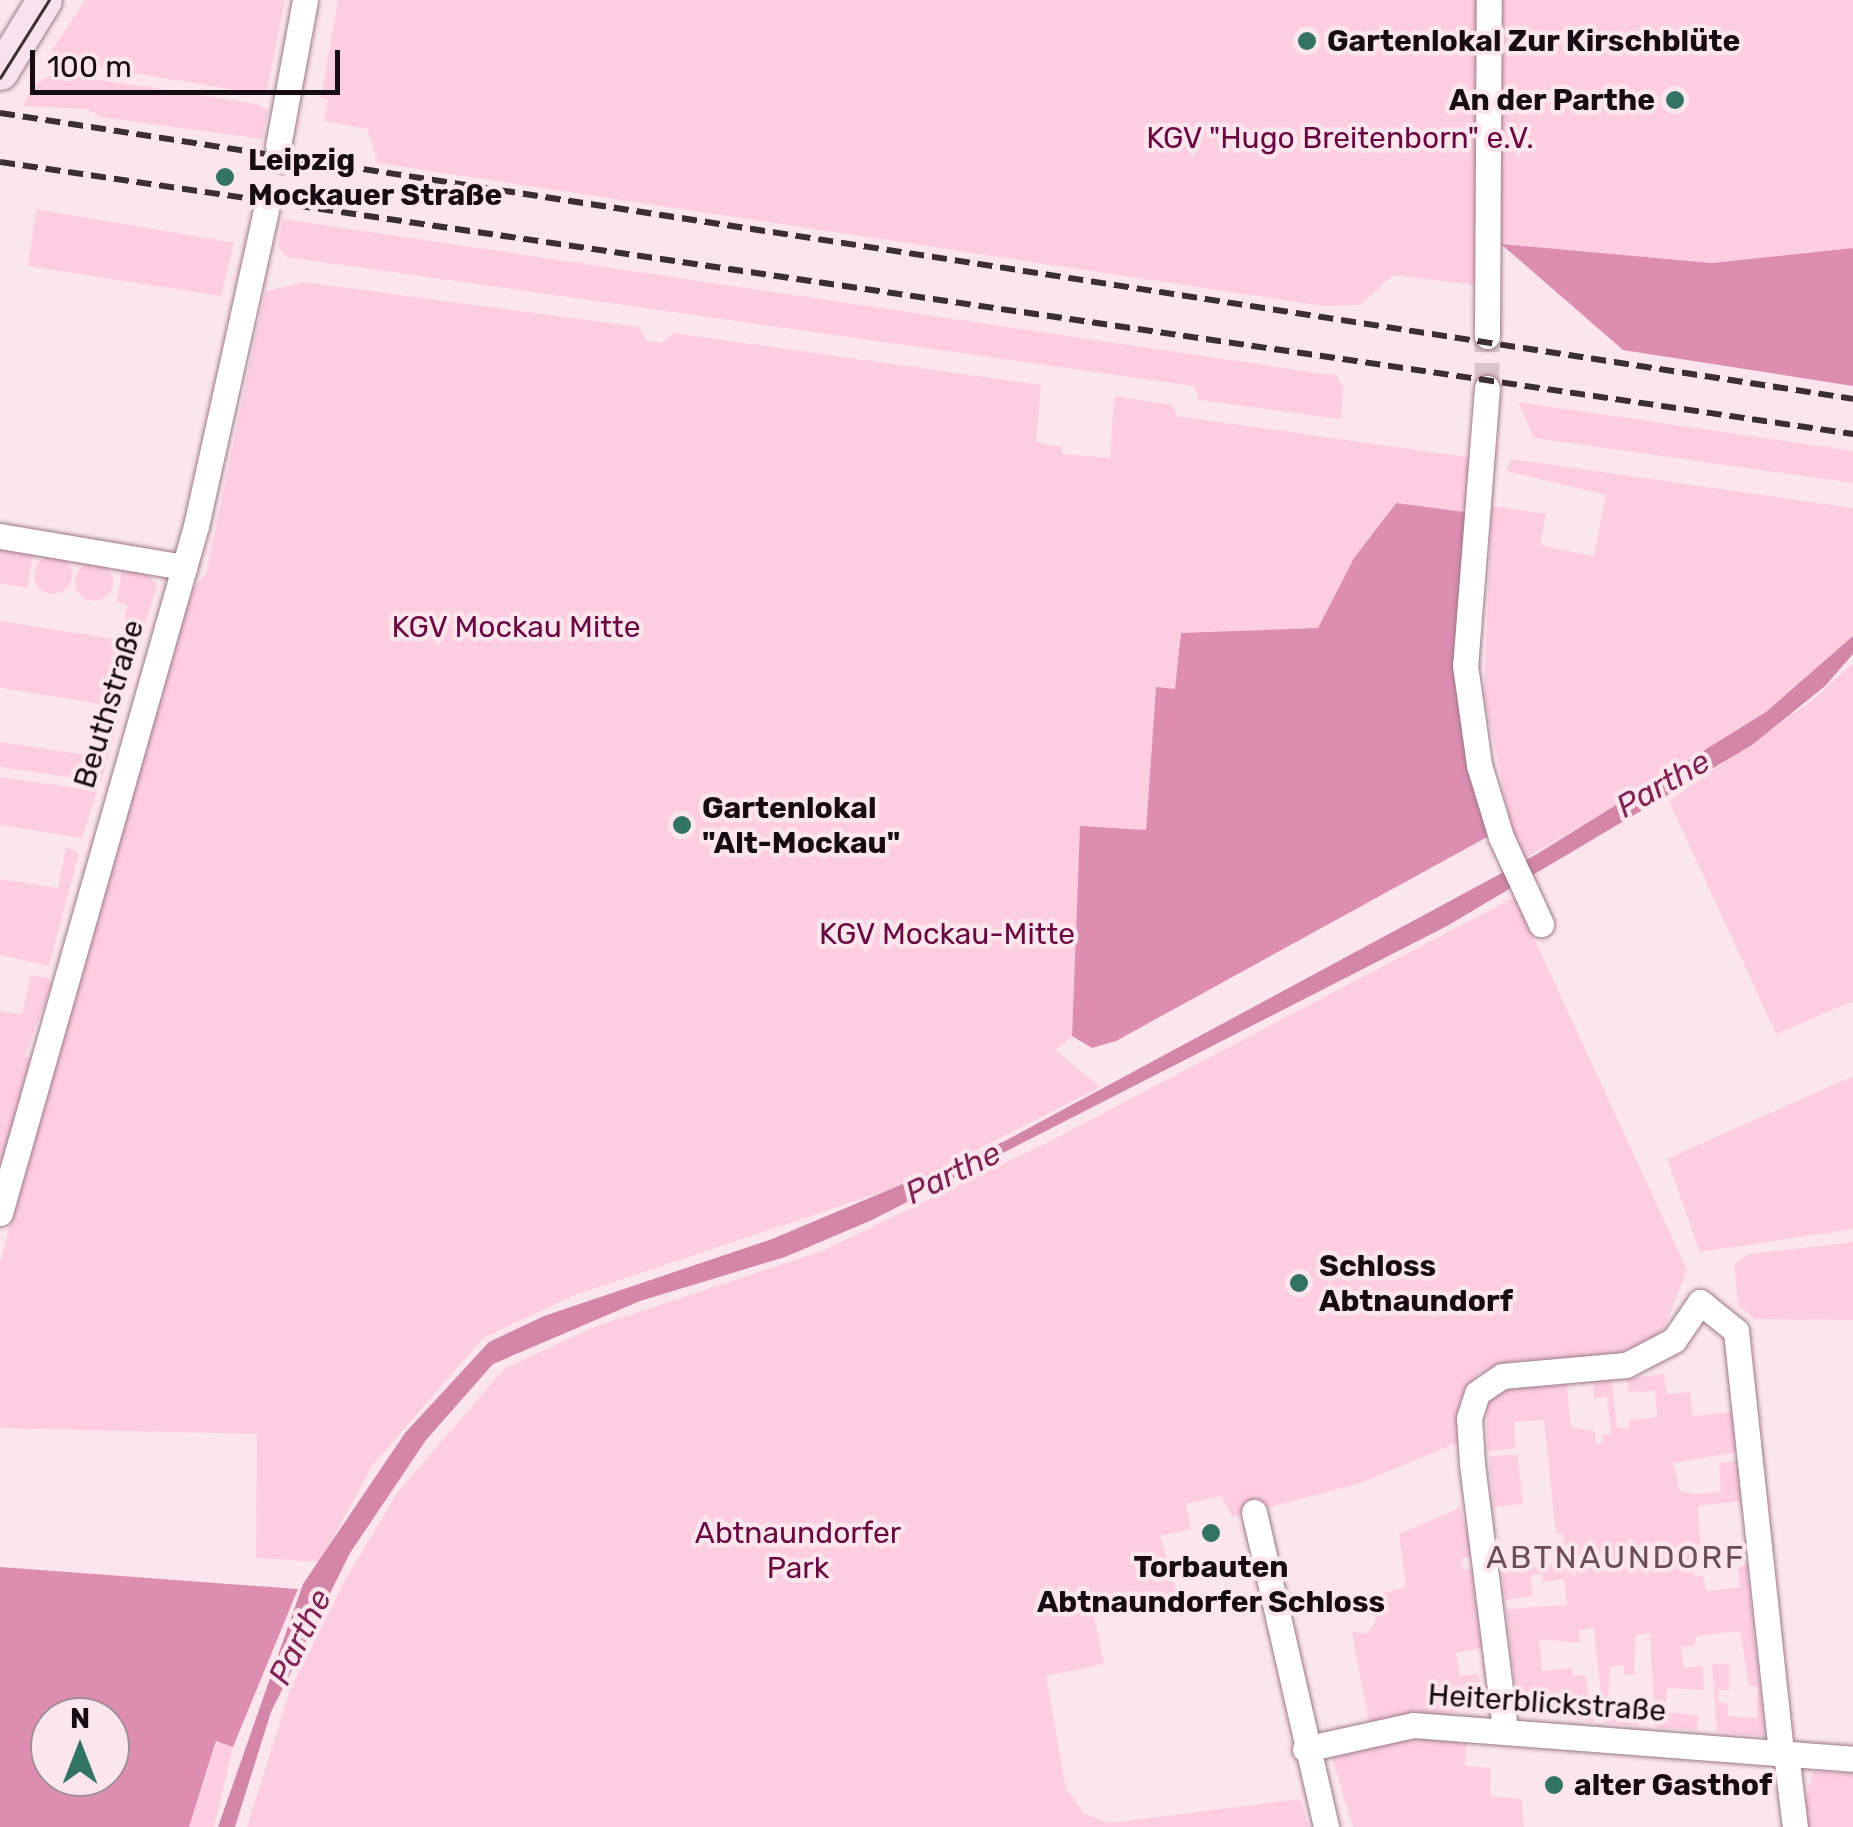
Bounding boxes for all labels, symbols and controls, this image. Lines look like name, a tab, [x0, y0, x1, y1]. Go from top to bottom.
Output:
place label: Gartenlokal Zur Kirschblüte	[1327, 23, 1741, 59]
scale bar	[35, 30, 345, 92]
marker: Gartenlokal Zur Kirschblüte	[1296, 30, 1318, 52]
text: 100 m	[47, 49, 132, 85]
place label: An der Parthe	[1448, 82, 1655, 118]
marker: An der Parthe	[1664, 89, 1686, 111]
park label: KGV "Hugo Breitenborn" e.V.	[1146, 120, 1534, 156]
place label: Leipzig Mockauer Straße	[248, 142, 503, 212]
marker: Leipzig Mockauer Straße	[212, 164, 238, 190]
park label: KGV Mockau Mitte	[391, 609, 641, 645]
street label: Beuthstraße	[66, 615, 152, 793]
water label: Parthe	[1610, 742, 1716, 826]
place label: Gartenlokal "Alt-Mockau"	[702, 790, 900, 860]
marker: Gartenlokal "Alt-Mockau"	[671, 814, 693, 836]
park label: KGV Mockau-Mitte	[819, 916, 1075, 952]
water label: Parthe	[899, 1134, 1007, 1212]
place label: Schloss Abtnaundorf	[1319, 1248, 1513, 1318]
marker: Schloss Abtnaundorf	[1288, 1272, 1310, 1294]
park label: Abtnaundorfer Park	[695, 1515, 901, 1586]
marker: Torbauten Abtnaundorfer Schloss	[1200, 1522, 1222, 1544]
district label: ABTNAUNDORF	[1486, 1538, 1746, 1576]
place label: Torbauten Abtnaundorfer Schloss	[1037, 1549, 1385, 1620]
water label: Parthe	[261, 1583, 339, 1691]
street label: Heiterblickstraße	[1427, 1677, 1667, 1729]
north arrow	[30, 1697, 130, 1797]
text: N	[70, 1702, 90, 1735]
place label: alter Gasthof	[1574, 1767, 1773, 1803]
marker: alter Gasthof	[1543, 1774, 1565, 1796]

